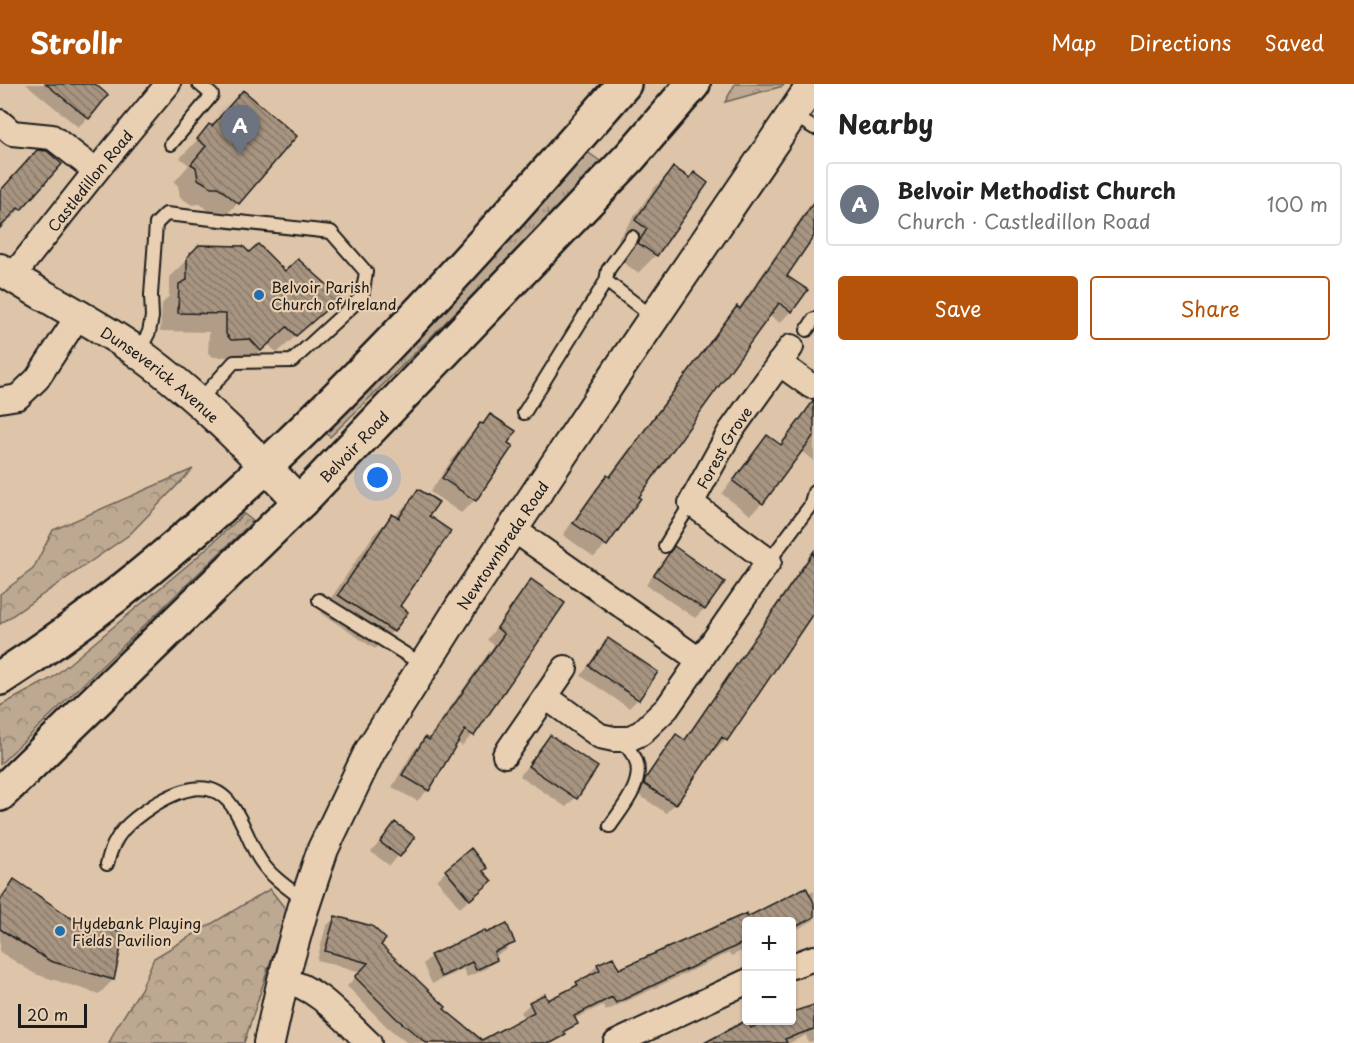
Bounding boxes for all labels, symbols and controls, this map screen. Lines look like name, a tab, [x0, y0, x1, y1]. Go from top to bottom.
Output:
text: Strollr	[30, 21, 122, 64]
text: Map	[1051, 26, 1096, 58]
text: Directions	[1129, 26, 1231, 58]
text: Saved	[1264, 26, 1324, 58]
text: Nearby	[838, 104, 933, 143]
pin: A	[220, 106, 260, 155]
street label: Castledillon Road	[41, 124, 138, 236]
text: Belvoir Methodist Church	[897, 173, 1176, 206]
text: A	[852, 189, 867, 219]
text: 100 m	[1267, 189, 1328, 219]
text: Church · Castledillon Road	[897, 206, 1151, 236]
place label: Belvoir Parish Church of Ireland	[271, 275, 397, 315]
button: Save	[838, 276, 1078, 340]
button: Share	[1090, 276, 1330, 340]
marker: Belvoir Parish Church of Ireland	[252, 288, 266, 302]
street label: Dunseverick Avenue	[97, 320, 225, 427]
street label: Forest Grove	[690, 401, 757, 493]
street label: Belvoir Road	[313, 405, 394, 487]
your location	[363, 463, 392, 492]
street label: Newtownbreda Road	[451, 476, 553, 614]
place label: Hydebank Playing Fields Pavilion	[72, 911, 201, 951]
map controls	[742, 917, 796, 1025]
button: +	[742, 917, 796, 971]
marker: Hydebank Playing Fields Pavilion	[53, 924, 67, 938]
button: −	[742, 971, 796, 1025]
scale bar	[18, 1001, 87, 1028]
text: 20 m	[27, 1002, 68, 1026]

